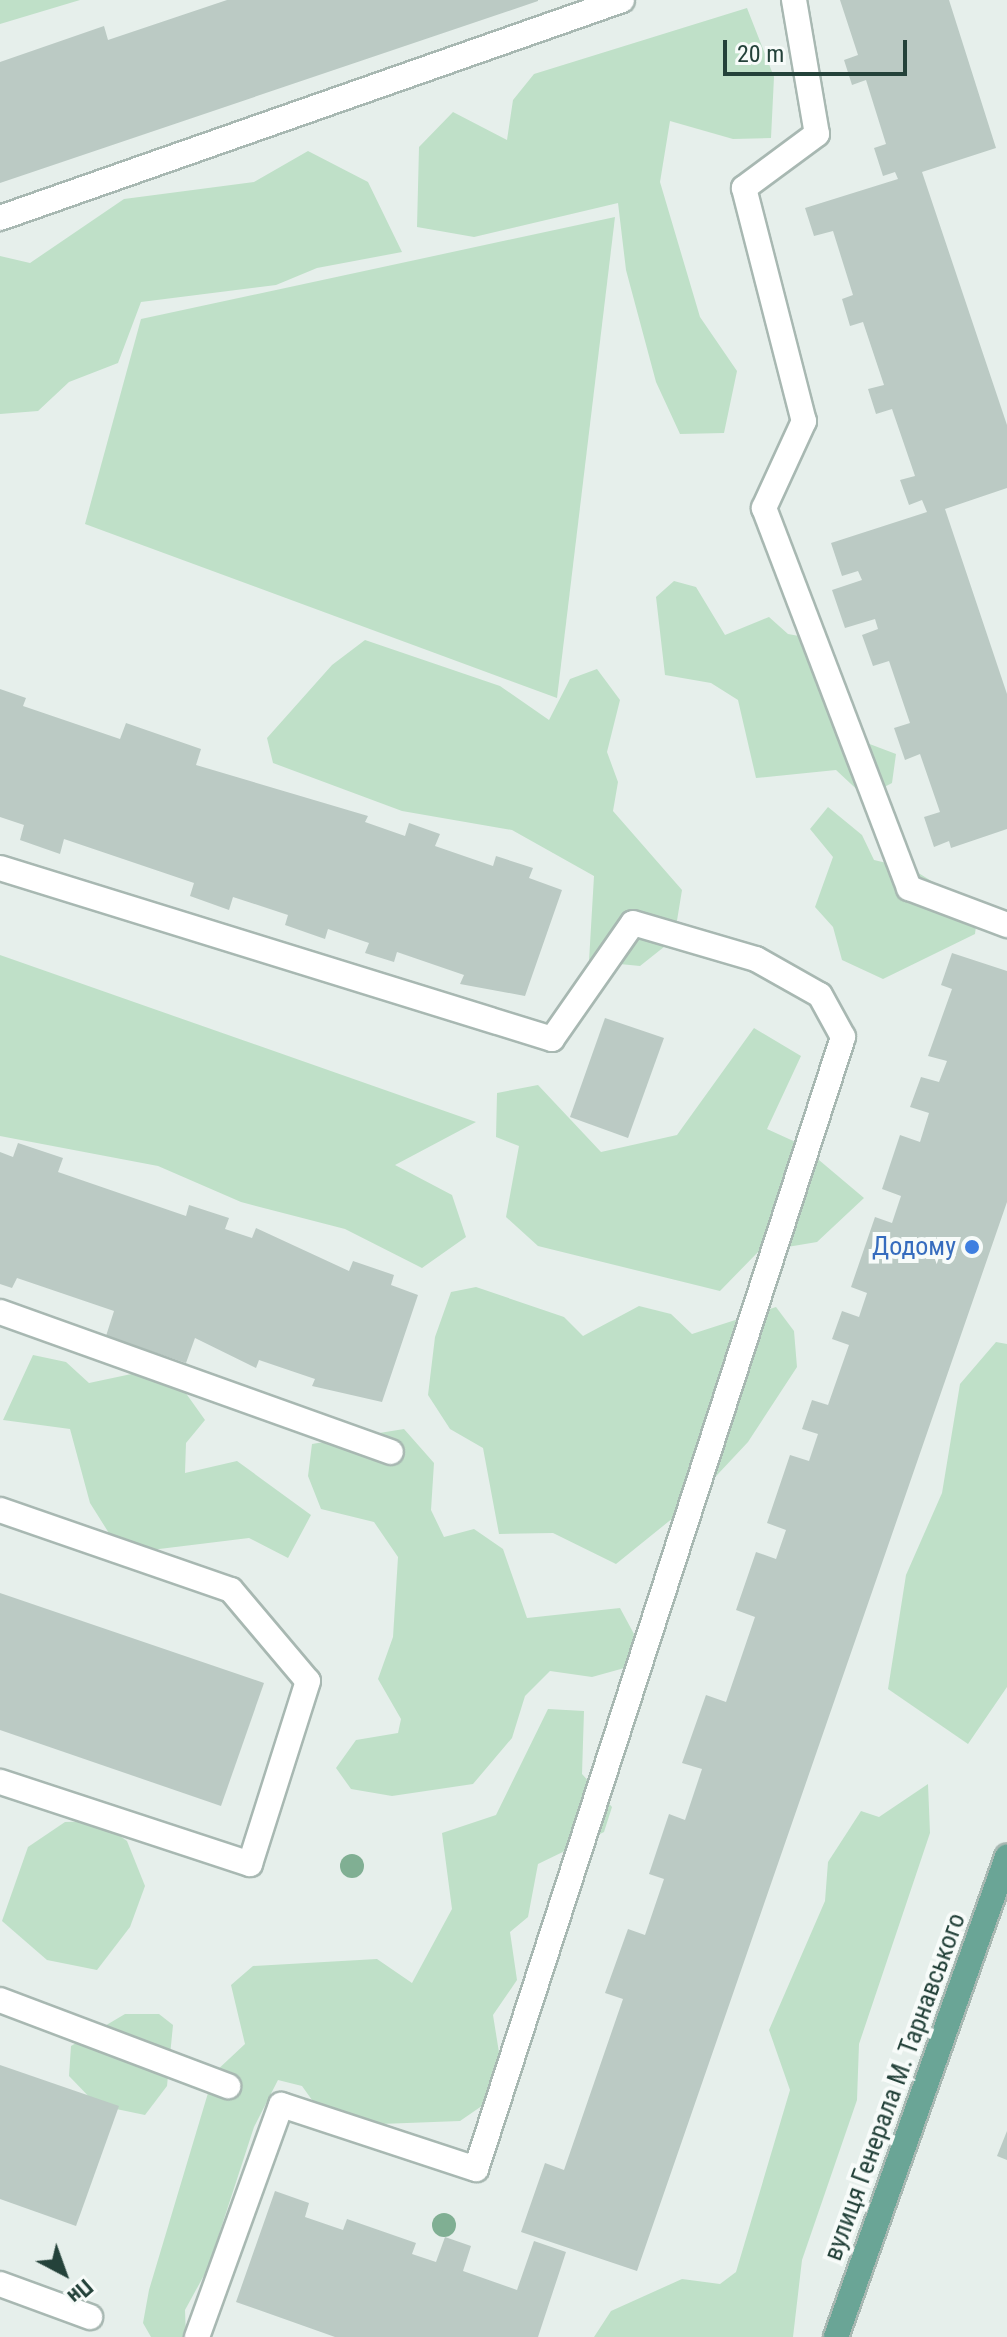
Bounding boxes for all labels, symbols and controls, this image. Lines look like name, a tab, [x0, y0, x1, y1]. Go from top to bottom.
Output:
scale bar	[727, 24, 911, 74]
text: 20 m	[737, 40, 784, 68]
place label: Додому	[872, 1231, 956, 1263]
marker: Додому	[963, 1238, 981, 1256]
street label: вулиця Генерала М. Тарнавського	[817, 1909, 973, 2265]
north arrow	[24, 2233, 104, 2313]
text: Пн	[63, 2274, 98, 2309]

